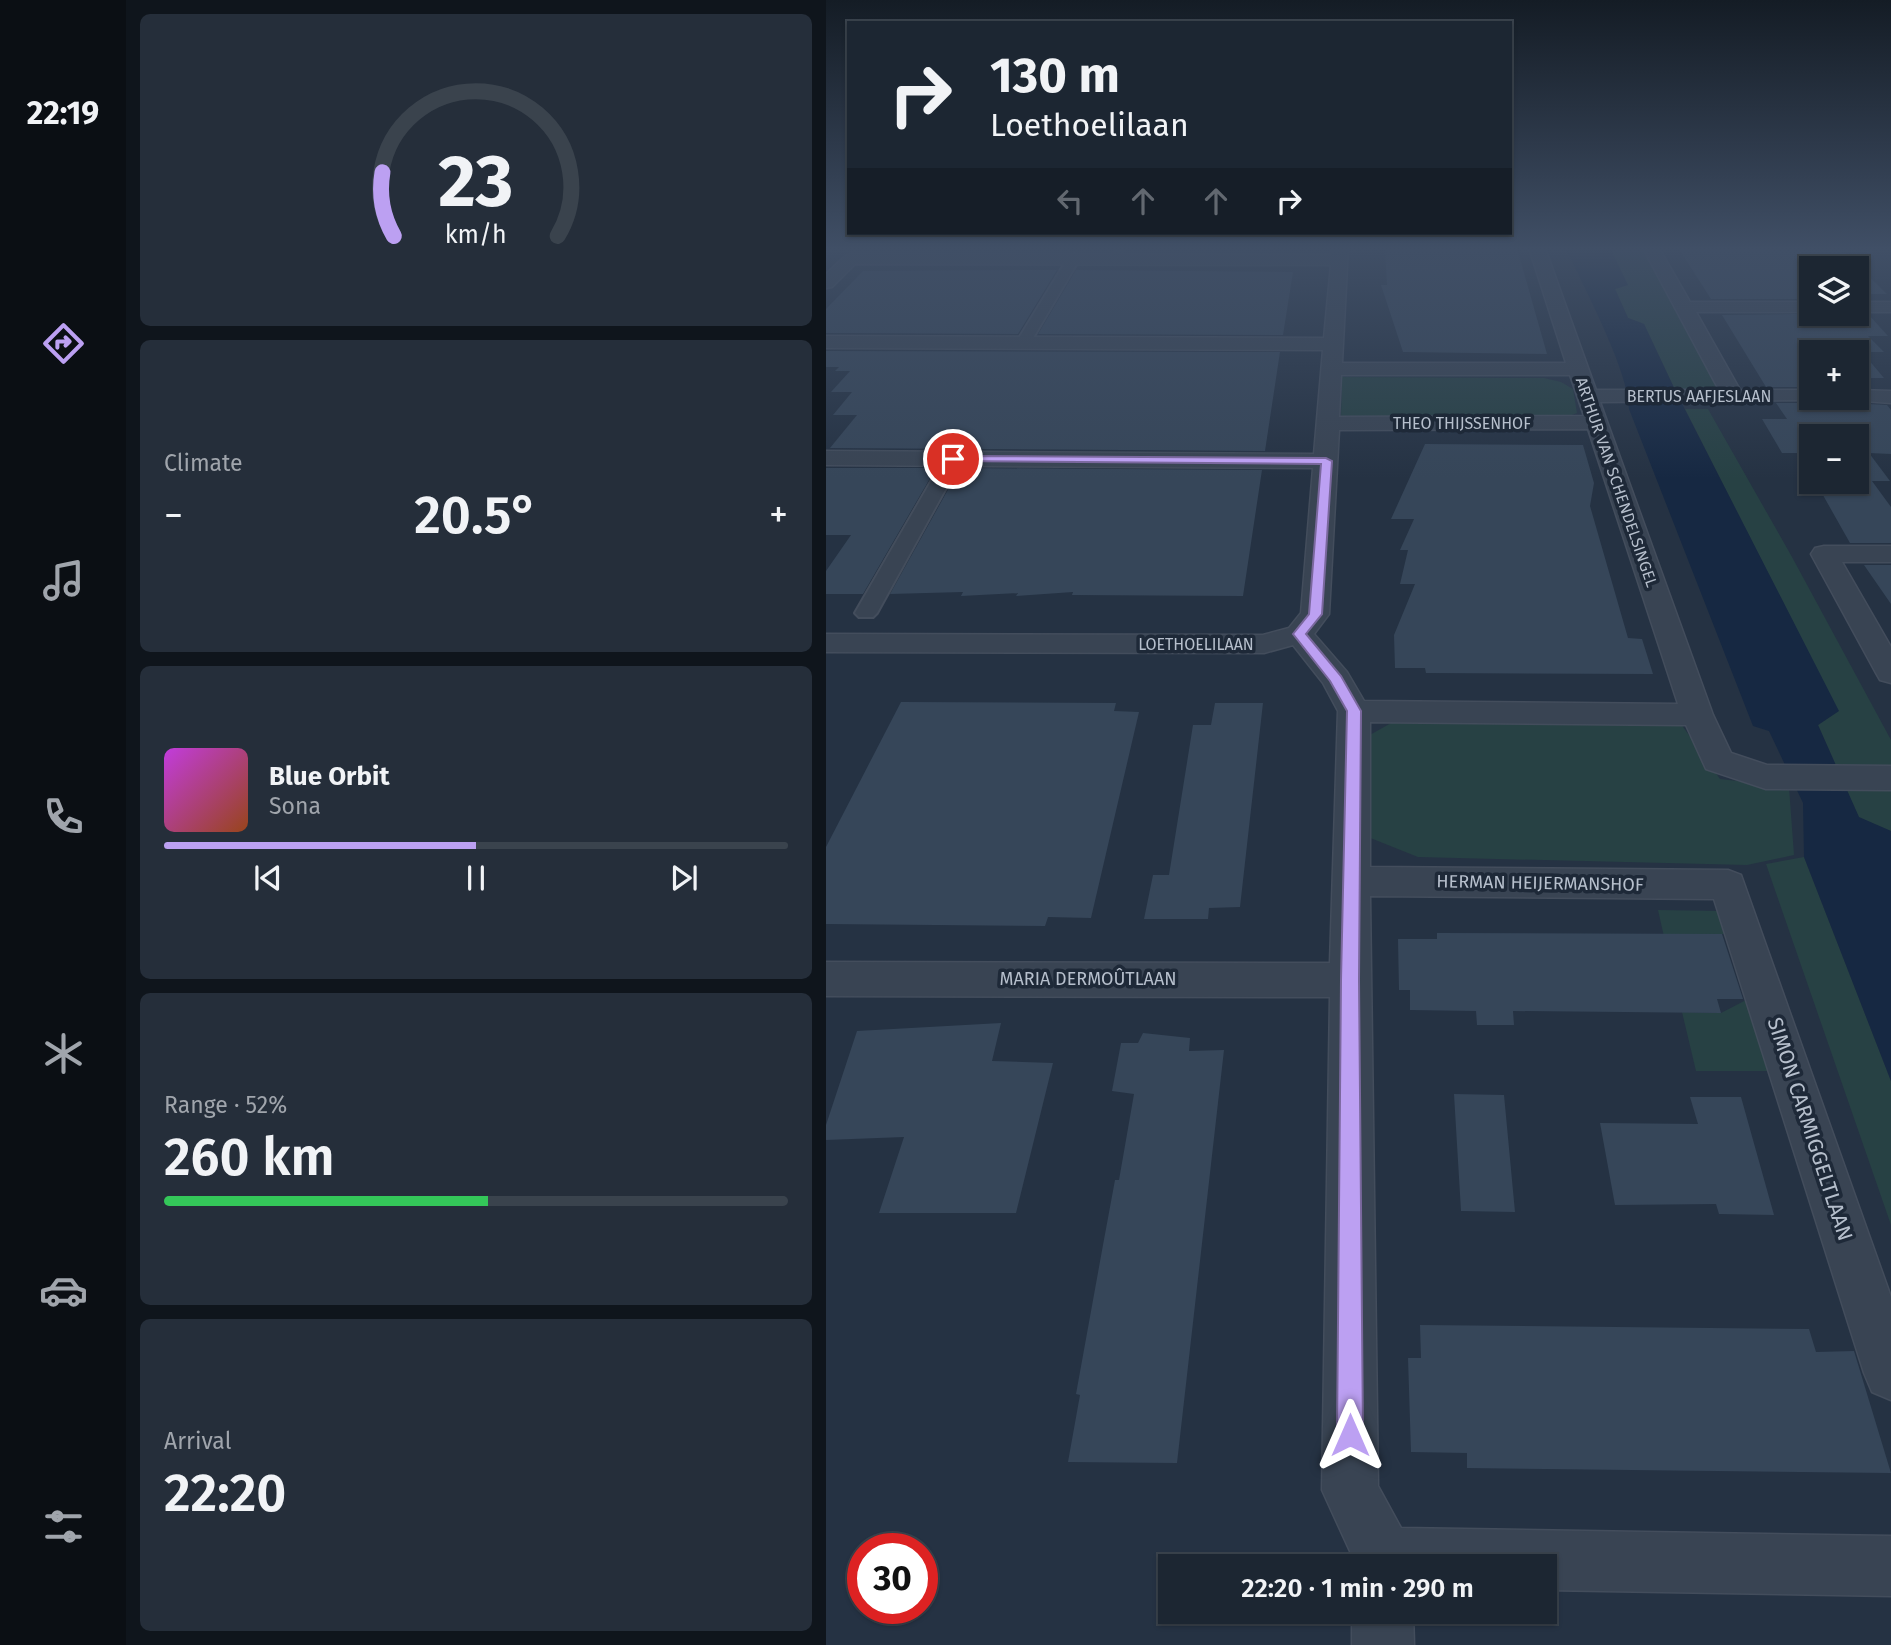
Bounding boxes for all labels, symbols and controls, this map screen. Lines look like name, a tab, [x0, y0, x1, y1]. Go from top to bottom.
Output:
text: 130 m	[990, 46, 1120, 105]
icon: right	[875, 49, 966, 140]
text: 22:19	[27, 94, 99, 132]
text: Loethoelilaan	[990, 106, 1189, 144]
text: 23	[438, 138, 514, 225]
icon: left	[1051, 182, 1089, 220]
icon: ahead	[1124, 182, 1162, 220]
icon: ahead	[1197, 182, 1235, 220]
icon: right	[1270, 182, 1308, 220]
text: km/h	[445, 220, 507, 250]
map controls	[1799, 256, 1869, 494]
button: layers	[1799, 256, 1869, 326]
icon: directions	[39, 319, 88, 368]
button: +	[1799, 340, 1869, 410]
street label: ARTHUR VAN SCHENDELSINGEL	[1572, 375, 1661, 590]
street label: BERTUS AAFJESLAAN	[1627, 387, 1771, 406]
street label: THEO THIJSSENHOF	[1393, 414, 1531, 433]
button: −	[1799, 424, 1869, 494]
pin	[923, 429, 983, 489]
icon: arrive	[934, 440, 972, 478]
text: Climate	[164, 449, 243, 477]
text: 20.5°	[414, 484, 538, 547]
text: −	[164, 492, 183, 538]
text: +	[769, 492, 788, 538]
icon: music	[39, 556, 88, 605]
street label: LOETHOELILAAN	[1138, 635, 1254, 654]
text: Blue Orbit	[269, 761, 389, 792]
icon: phone	[39, 792, 88, 841]
text: Sona	[269, 792, 321, 820]
icon: previous	[249, 859, 287, 897]
icon: pause	[457, 859, 495, 897]
icon: next	[665, 859, 703, 897]
street label: HERMAN HEIJERMANSHOF	[1436, 870, 1644, 896]
street label: MARIA DERMOÛTLAAN	[999, 968, 1177, 990]
street label: SIMON CARMIGGELTLAAN	[1762, 1014, 1858, 1244]
icon: climate	[39, 1029, 88, 1078]
text: Range · 52%	[164, 1091, 287, 1119]
text: 260 km	[164, 1126, 335, 1189]
icon: car	[39, 1266, 88, 1315]
position arrow	[1313, 1398, 1387, 1472]
text: Arrival	[164, 1427, 231, 1455]
text: 22:20	[164, 1462, 286, 1525]
icon: filters	[39, 1502, 88, 1551]
speed limit sign: 30	[847, 1533, 938, 1624]
text: 22:20 · 1 min · 290 m	[1241, 1573, 1474, 1604]

